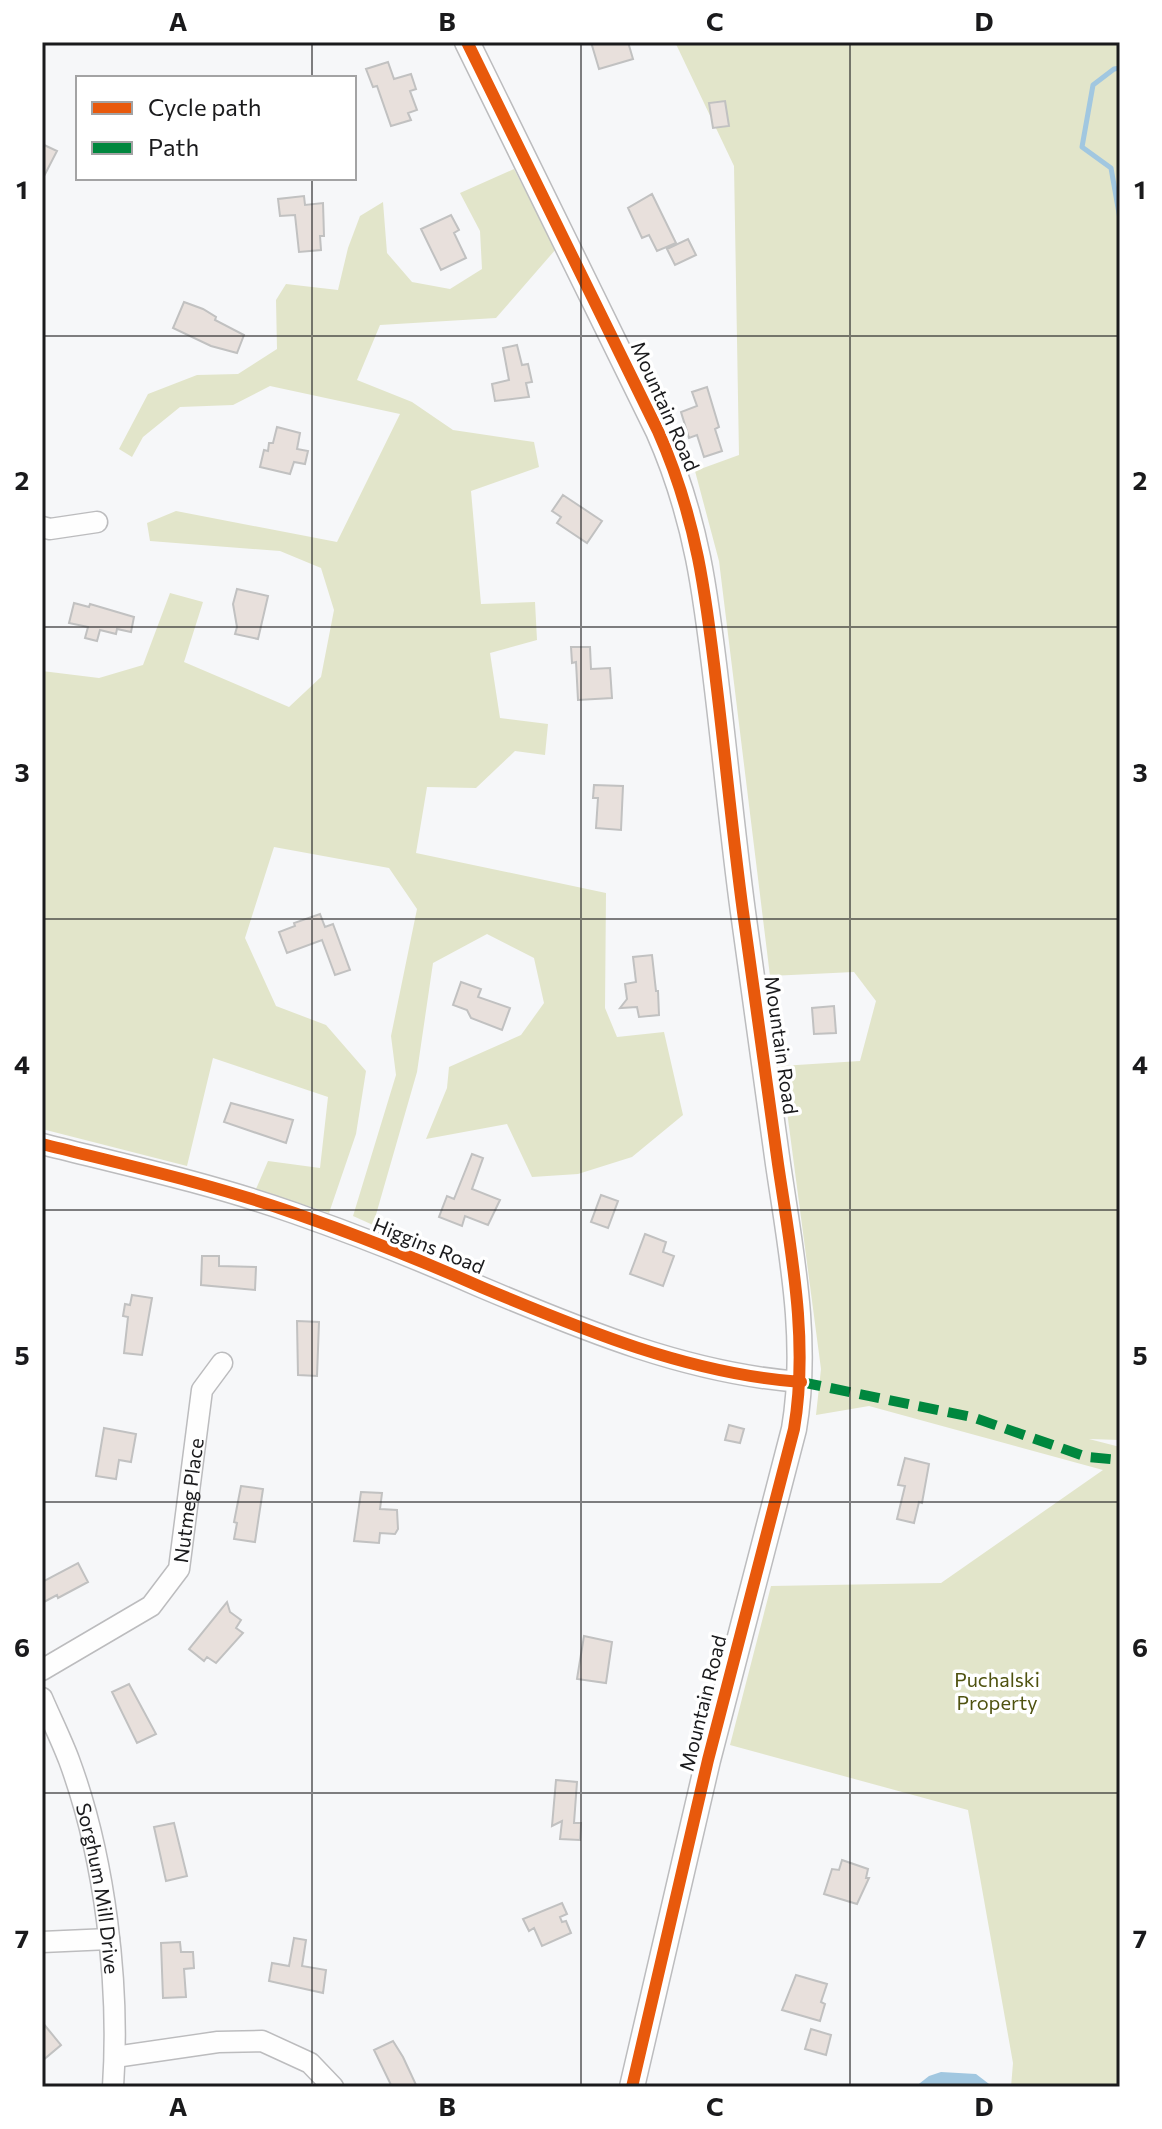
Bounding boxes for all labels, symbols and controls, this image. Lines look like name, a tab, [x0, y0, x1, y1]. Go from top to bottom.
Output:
text: A	[169, 5, 188, 36]
text: B	[438, 5, 456, 36]
text: C	[706, 5, 724, 36]
text: D	[974, 5, 994, 36]
legend	[76, 76, 356, 180]
text: Cycle path	[148, 92, 262, 121]
text: Path	[148, 132, 199, 161]
text: 1	[16, 173, 28, 204]
text: 1	[1134, 173, 1146, 204]
street label: Mountain Road	[627, 337, 705, 475]
text: 2	[15, 464, 29, 495]
text: 2	[1133, 464, 1147, 495]
text: 3	[14, 756, 30, 787]
text: 3	[1132, 756, 1148, 787]
street label: Mountain Road	[760, 974, 804, 1116]
text: 4	[14, 1048, 30, 1079]
text: 4	[1132, 1048, 1148, 1079]
street label: Higgins Road	[370, 1212, 488, 1278]
text: 5	[14, 1339, 30, 1370]
text: 5	[1132, 1339, 1148, 1370]
street label: Nutmeg Place	[168, 1436, 208, 1564]
text: 6	[14, 1631, 30, 1662]
text: 6	[1132, 1631, 1148, 1662]
street label: Mountain Road	[673, 1632, 731, 1774]
park label: Puchalski Property	[954, 1667, 1040, 1714]
street label: Sorghum Mill Drive	[72, 1800, 124, 1975]
text: 7	[15, 1922, 29, 1953]
text: 7	[1133, 1922, 1147, 1953]
text: A	[169, 2090, 188, 2121]
text: B	[438, 2090, 456, 2121]
text: C	[706, 2090, 724, 2121]
text: D	[974, 2090, 994, 2121]

